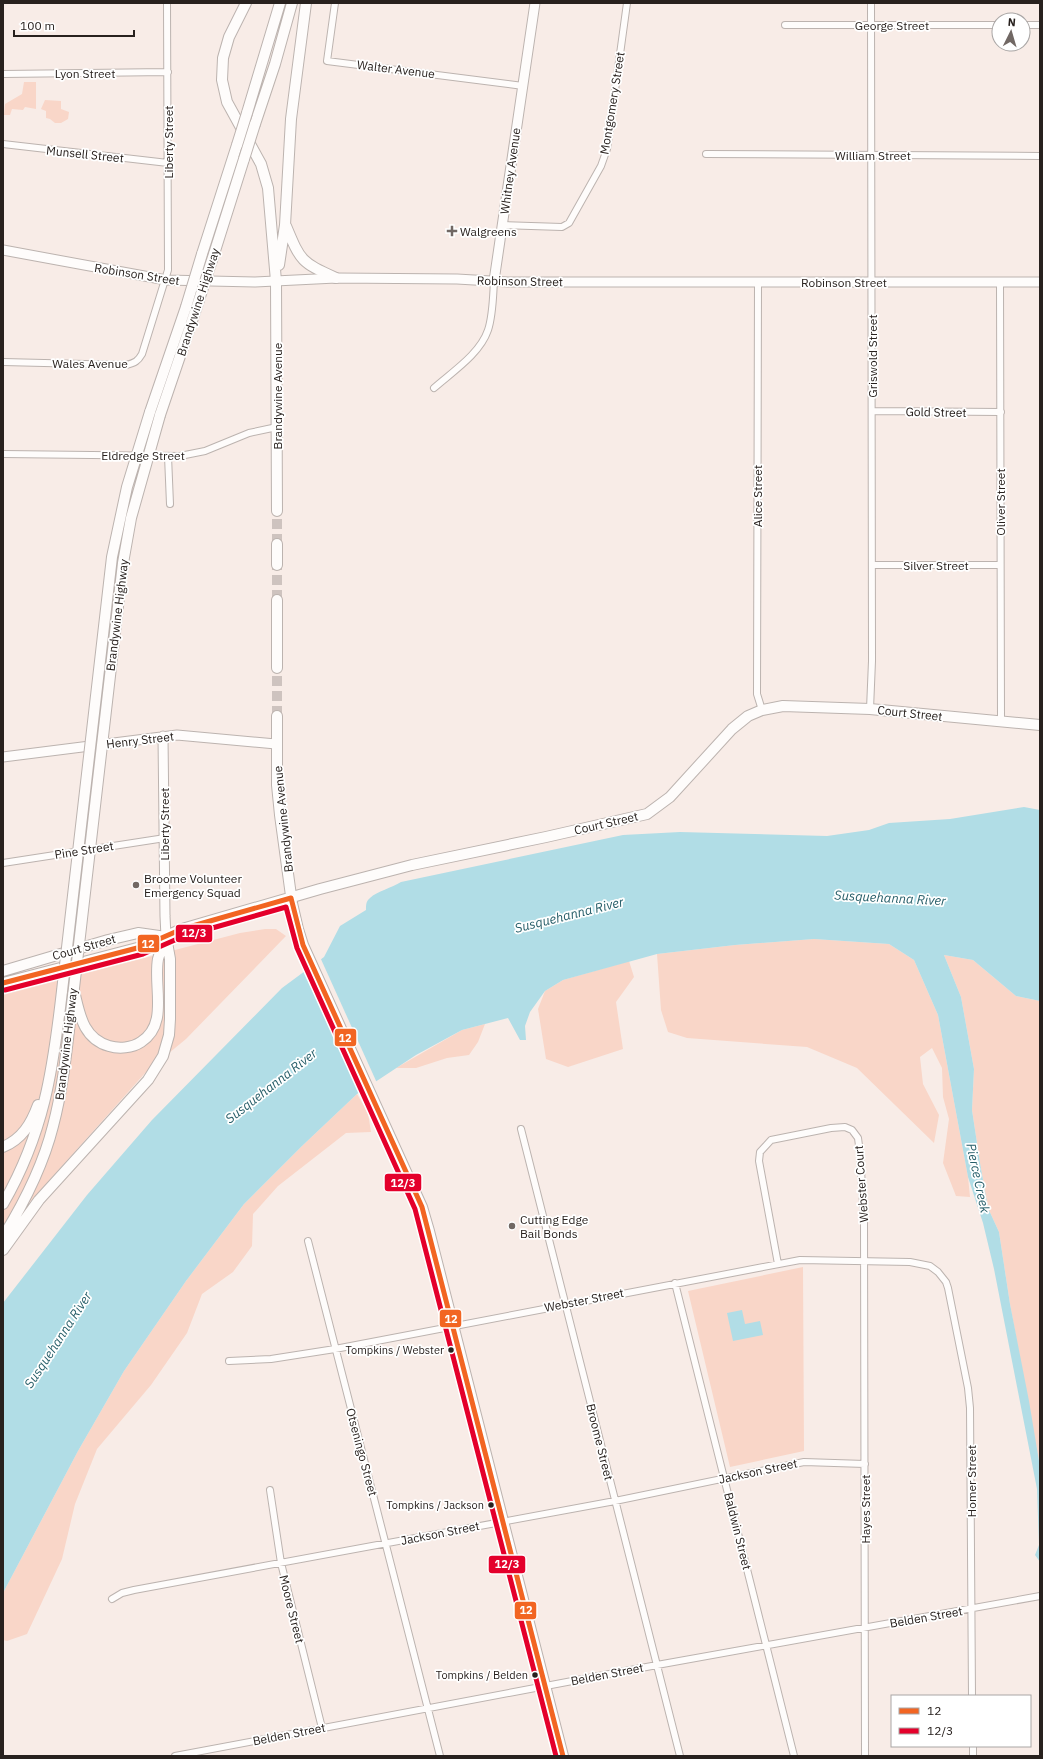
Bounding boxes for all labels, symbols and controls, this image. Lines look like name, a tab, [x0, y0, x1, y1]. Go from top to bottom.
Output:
scale bar	[14, 12, 134, 38]
north arrow	[991, 12, 1031, 52]
text: N	[1007, 15, 1016, 29]
text: 100 m	[20, 18, 55, 33]
street label: George Street	[855, 18, 929, 33]
street label: Montgomery Street	[596, 51, 628, 155]
street label: Walter Avenue	[356, 57, 436, 81]
street label: Lyon Street	[55, 66, 115, 81]
street label: Liberty Street	[161, 106, 176, 178]
street label: Whitney Avenue	[497, 126, 524, 215]
street label: Munsell Street	[45, 142, 125, 166]
street label: William Street	[835, 148, 911, 163]
place label: Walgreens	[460, 224, 517, 239]
marker: Walgreens	[447, 226, 457, 236]
street label: Brandywine Highway	[173, 246, 223, 358]
street label: Robinson Street	[93, 260, 181, 288]
street label: Robinson Street	[477, 273, 563, 289]
street label: Robinson Street	[801, 275, 887, 290]
street label: Griswold Street	[865, 314, 880, 398]
street label: Brandywine Avenue	[270, 342, 285, 449]
street label: Wales Avenue	[52, 356, 128, 371]
street label: Gold Street	[905, 404, 967, 420]
street label: Eldredge Street	[101, 448, 185, 463]
street label: Alice Street	[750, 465, 765, 527]
street label: Oliver Street	[993, 468, 1008, 536]
street label: Brandywine Highway	[103, 558, 131, 672]
street label: Silver Street	[903, 558, 969, 573]
street label: Court Street	[877, 702, 943, 724]
street label: Henry Street	[105, 728, 175, 752]
street label: Brandywine Avenue	[270, 765, 296, 873]
street label: Liberty Street	[157, 788, 172, 860]
street label: Court Street	[572, 808, 640, 838]
street label: Pine Street	[53, 838, 115, 862]
place label: Broome Volunteer Emergency Squad	[144, 871, 242, 900]
marker: Broome Volunteer Emergency Squad	[131, 880, 141, 890]
water label: Susquehanna River	[834, 887, 947, 909]
water label: Susquehanna River	[513, 893, 626, 937]
line badge: 12/3	[175, 924, 213, 943]
text: 12/3	[182, 926, 206, 940]
street label: Court Street	[50, 931, 118, 963]
line badge: 12	[137, 934, 160, 953]
text: 12	[141, 937, 155, 951]
street label: Brandywine Highway	[52, 987, 80, 1101]
line badge: 12	[334, 1028, 357, 1047]
text: 12	[338, 1031, 352, 1045]
water label: Susquehanna River	[222, 1044, 321, 1127]
water label: Pierce Creek	[962, 1142, 994, 1215]
street label: Webster Court	[851, 1145, 871, 1223]
line badge: 12/3	[384, 1173, 422, 1192]
text: 12/3	[391, 1176, 415, 1190]
place label: Cutting Edge Bail Bonds	[520, 1212, 589, 1241]
marker: Cutting Edge Bail Bonds	[507, 1221, 517, 1231]
street label: Webster Street	[543, 1285, 625, 1315]
water label: Susquehanna River	[20, 1287, 96, 1391]
line badge: 12	[439, 1309, 462, 1328]
text: 12	[444, 1312, 458, 1326]
place label: Tompkins / Webster	[345, 1343, 444, 1357]
marker: Tompkins / Webster	[446, 1345, 456, 1355]
street label: Broome Street	[583, 1402, 617, 1482]
street label: Otseningo Street	[343, 1406, 381, 1498]
street label: Homer Street	[964, 1445, 979, 1517]
street label: Jackson Street	[717, 1455, 799, 1487]
street label: Hayes Street	[858, 1475, 873, 1543]
street label: Baldwin Street	[721, 1491, 755, 1571]
place label: Tompkins / Jackson	[386, 1498, 484, 1512]
marker: Tompkins / Jackson	[486, 1500, 496, 1510]
street label: Jackson Street	[399, 1518, 481, 1548]
line badge: 12/3	[488, 1555, 526, 1574]
text: 12/3	[495, 1557, 519, 1571]
street label: Moore Street	[276, 1573, 308, 1645]
line badge: 12	[514, 1601, 537, 1620]
text: 12	[519, 1603, 533, 1617]
street label: Belden Street	[888, 1603, 964, 1631]
street label: Belden Street	[569, 1660, 645, 1688]
place label: Tompkins / Belden	[436, 1668, 528, 1682]
marker: Tompkins / Belden	[530, 1670, 540, 1680]
legend	[891, 1695, 1031, 1747]
text: 12	[927, 1703, 941, 1718]
street label: Belden Street	[251, 1720, 327, 1748]
text: 12/3	[927, 1723, 953, 1738]

